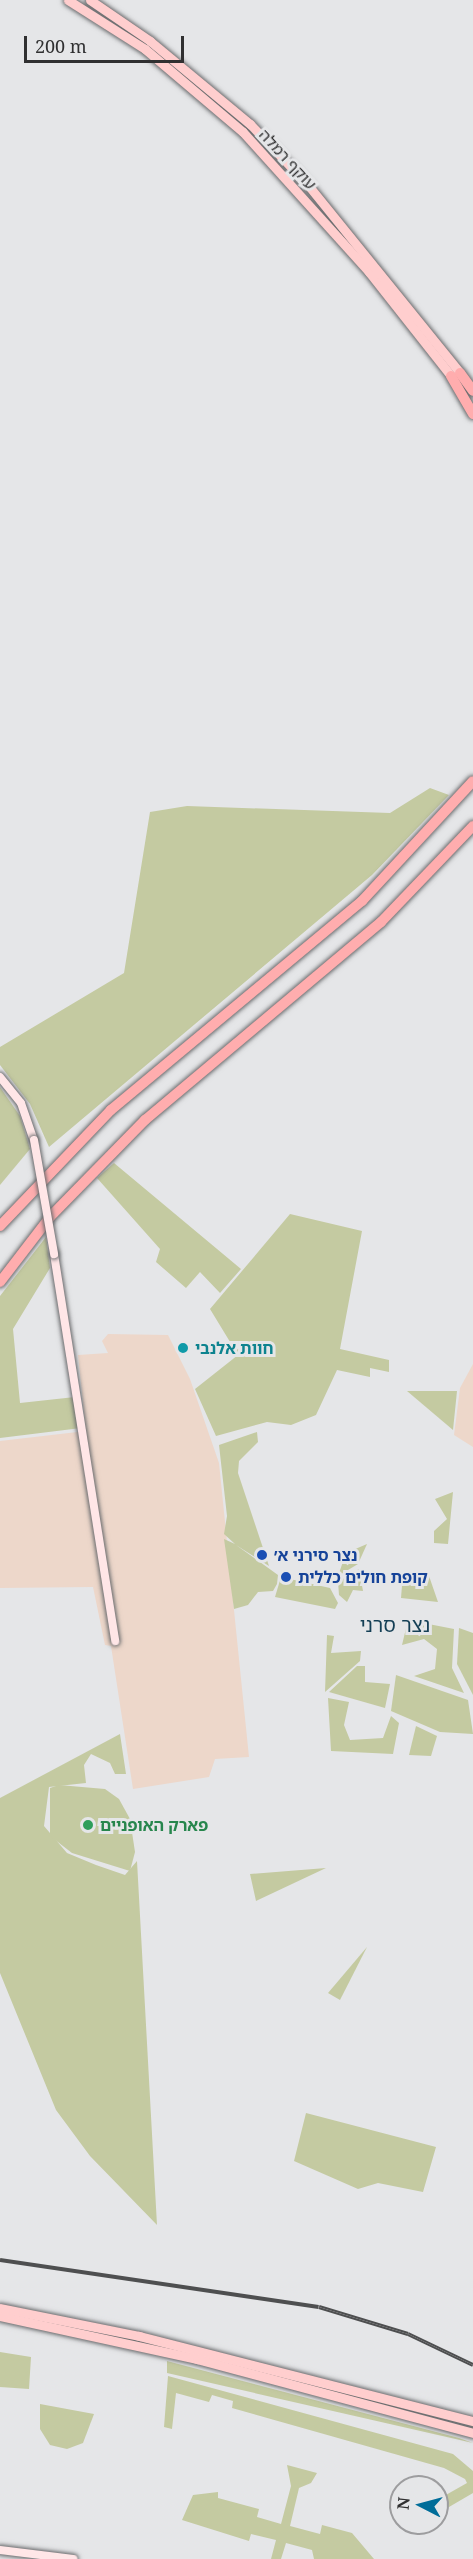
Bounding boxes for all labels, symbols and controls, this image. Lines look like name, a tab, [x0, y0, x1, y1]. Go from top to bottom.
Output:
scale bar	[27, 24, 188, 62]
text: 200 m	[35, 34, 87, 58]
street label: עוקף רמלה	[255, 125, 321, 193]
place label: חוות אלנבי	[195, 1338, 273, 1358]
marker: חוות אלנבי	[176, 1341, 190, 1355]
place label: נצר סירני א׳	[274, 1545, 357, 1565]
marker: נצר סירני א׳	[255, 1548, 269, 1562]
place label: קופת חולים כללית	[298, 1567, 428, 1587]
marker: קופת חולים כללית	[279, 1570, 293, 1584]
district label: נצר סרני	[360, 1612, 430, 1636]
place label: פארק האופניים	[100, 1815, 208, 1835]
marker: פארק האופניים	[81, 1818, 95, 1832]
north arrow	[389, 2475, 449, 2535]
text: N	[391, 2496, 415, 2511]

